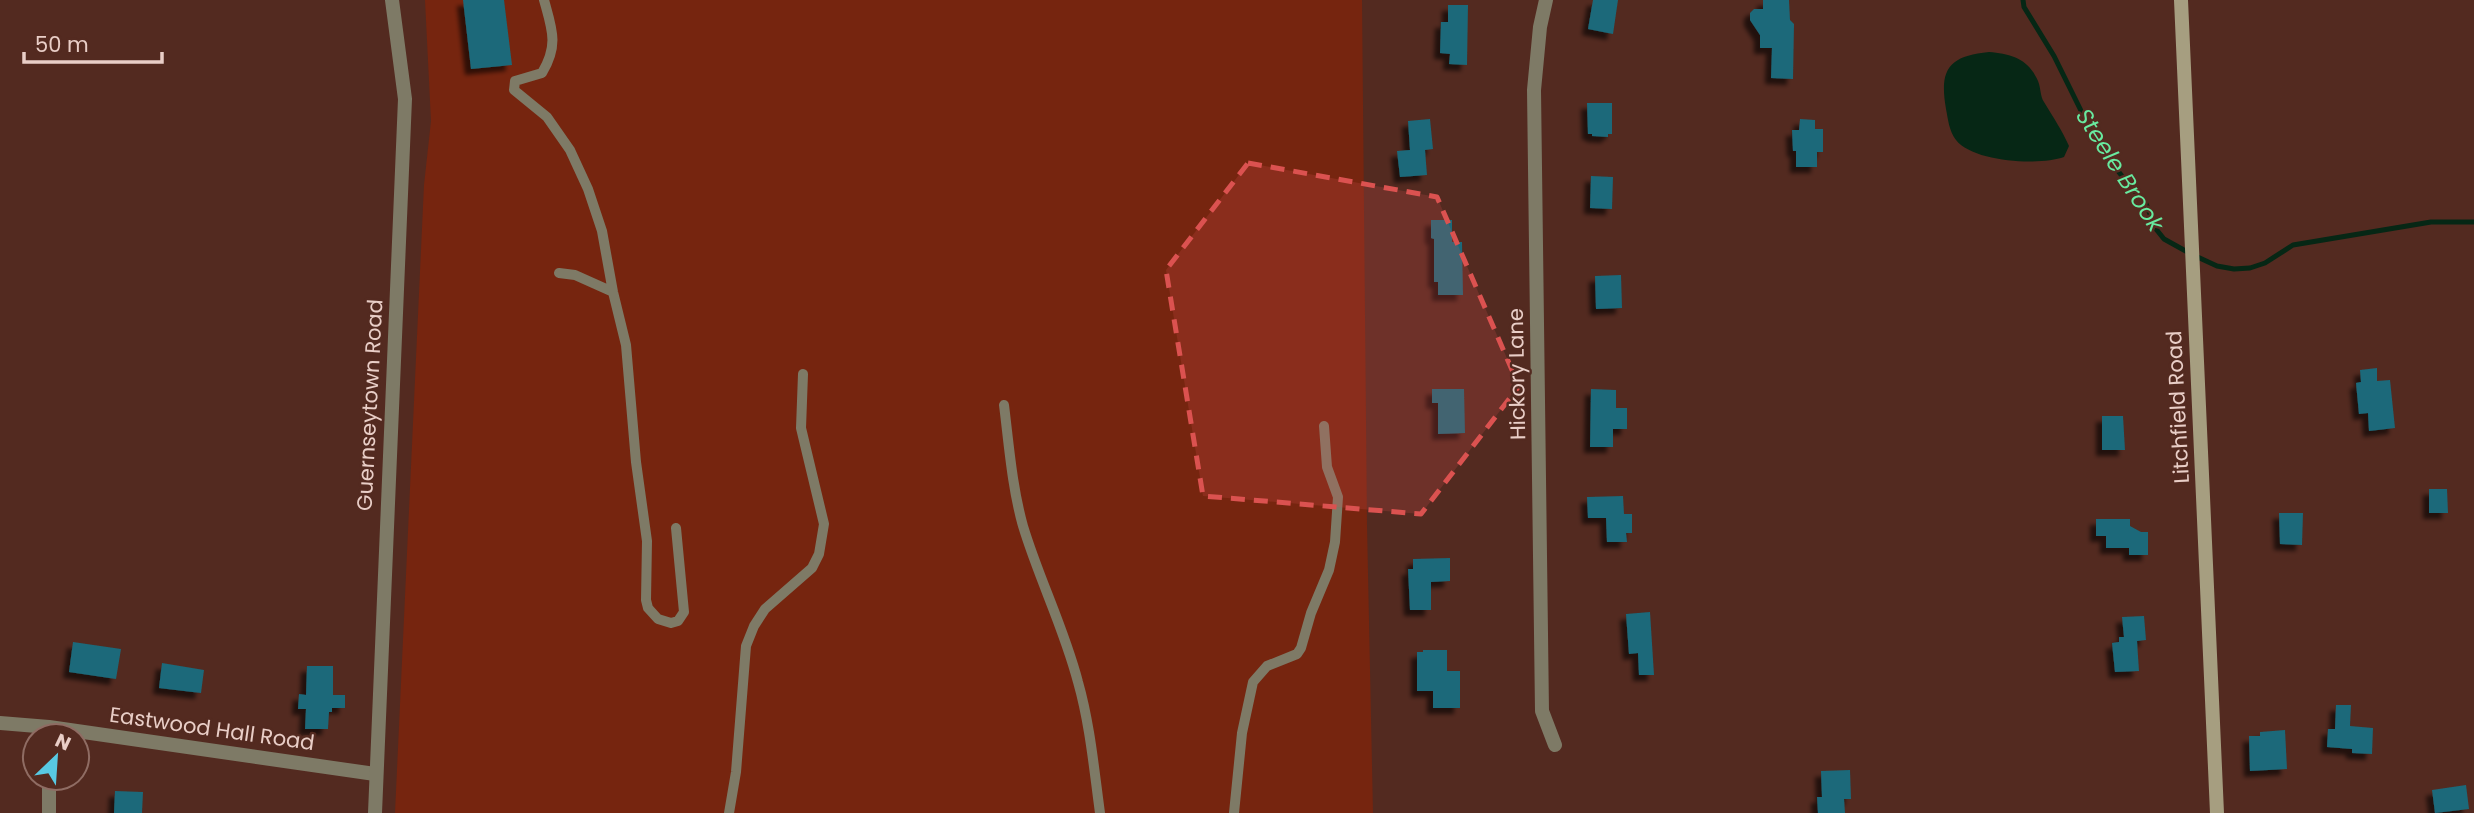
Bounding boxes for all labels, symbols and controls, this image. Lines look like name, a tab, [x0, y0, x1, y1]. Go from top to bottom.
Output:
scale bar	[24, 21, 163, 65]
text: 50 m	[35, 30, 89, 59]
water label: Steele Brook	[2068, 102, 2172, 239]
street label: Guernseytown Road	[349, 298, 390, 512]
street label: Hickory Lane	[1501, 308, 1532, 440]
street label: Litchfield Road	[2159, 330, 2196, 484]
street label: Eastwood Hall Road	[108, 700, 316, 757]
north arrow	[21, 722, 91, 792]
text: N	[51, 727, 75, 757]

